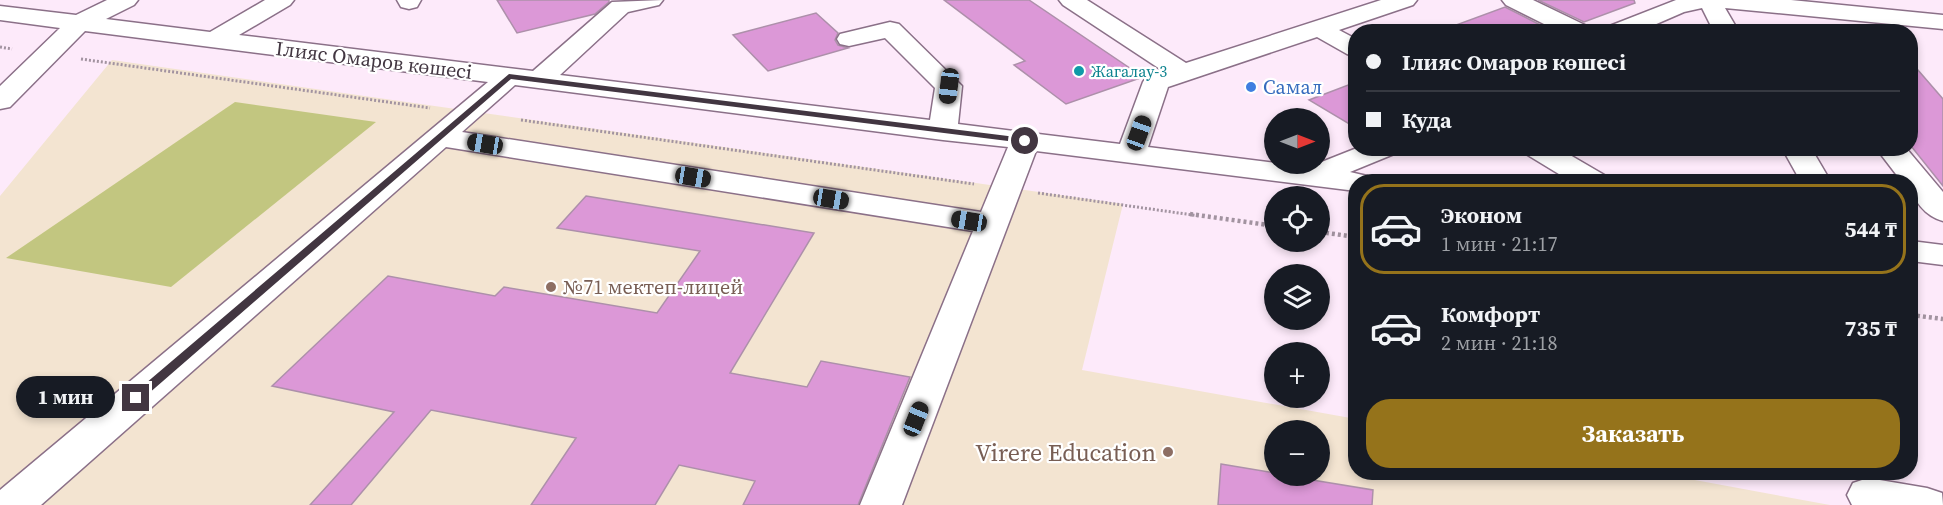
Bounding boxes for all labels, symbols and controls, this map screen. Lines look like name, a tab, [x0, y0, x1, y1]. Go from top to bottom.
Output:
street label: Ілияс Омаров көшесі	[274, 34, 474, 86]
text: Ілияс Омаров көшесі	[1402, 47, 1626, 77]
place label: Жагалау-3	[1091, 60, 1167, 82]
marker: Жагалау-3	[1072, 64, 1086, 78]
car	[938, 67, 960, 105]
place label: Самал	[1263, 73, 1322, 101]
marker: Самал	[1244, 80, 1258, 94]
text: Куда	[1402, 105, 1452, 135]
north arrow	[1264, 108, 1330, 174]
map controls	[1264, 108, 1330, 486]
car	[1124, 113, 1154, 153]
route start	[1011, 127, 1038, 154]
car	[466, 132, 504, 156]
car	[674, 165, 712, 189]
button: locate	[1264, 186, 1330, 252]
car	[812, 187, 850, 211]
text: Эконом	[1441, 200, 1522, 230]
icon: car	[1369, 202, 1423, 256]
car	[950, 209, 988, 233]
text: 544 ₸	[1845, 214, 1897, 244]
text: 1 мин · 21:17	[1441, 230, 1557, 258]
button: layers	[1264, 264, 1330, 330]
place label: №71 мектеп-лицей	[563, 273, 743, 301]
marker: №71 мектеп-лицей	[544, 280, 558, 294]
text: Комфорт	[1441, 299, 1540, 329]
icon: car	[1369, 301, 1423, 355]
text: 735 ₸	[1845, 313, 1897, 343]
text: 2 мин · 21:18	[1441, 329, 1557, 357]
button: +	[1264, 342, 1330, 408]
callout: 1 мин	[16, 377, 115, 419]
text: 1 мин	[38, 383, 93, 411]
route end	[122, 384, 149, 411]
car	[901, 399, 931, 439]
button: Заказать	[1366, 399, 1900, 468]
button: −	[1264, 420, 1330, 486]
place label: Virere Education	[975, 436, 1156, 469]
marker: Virere Education	[1161, 445, 1175, 459]

